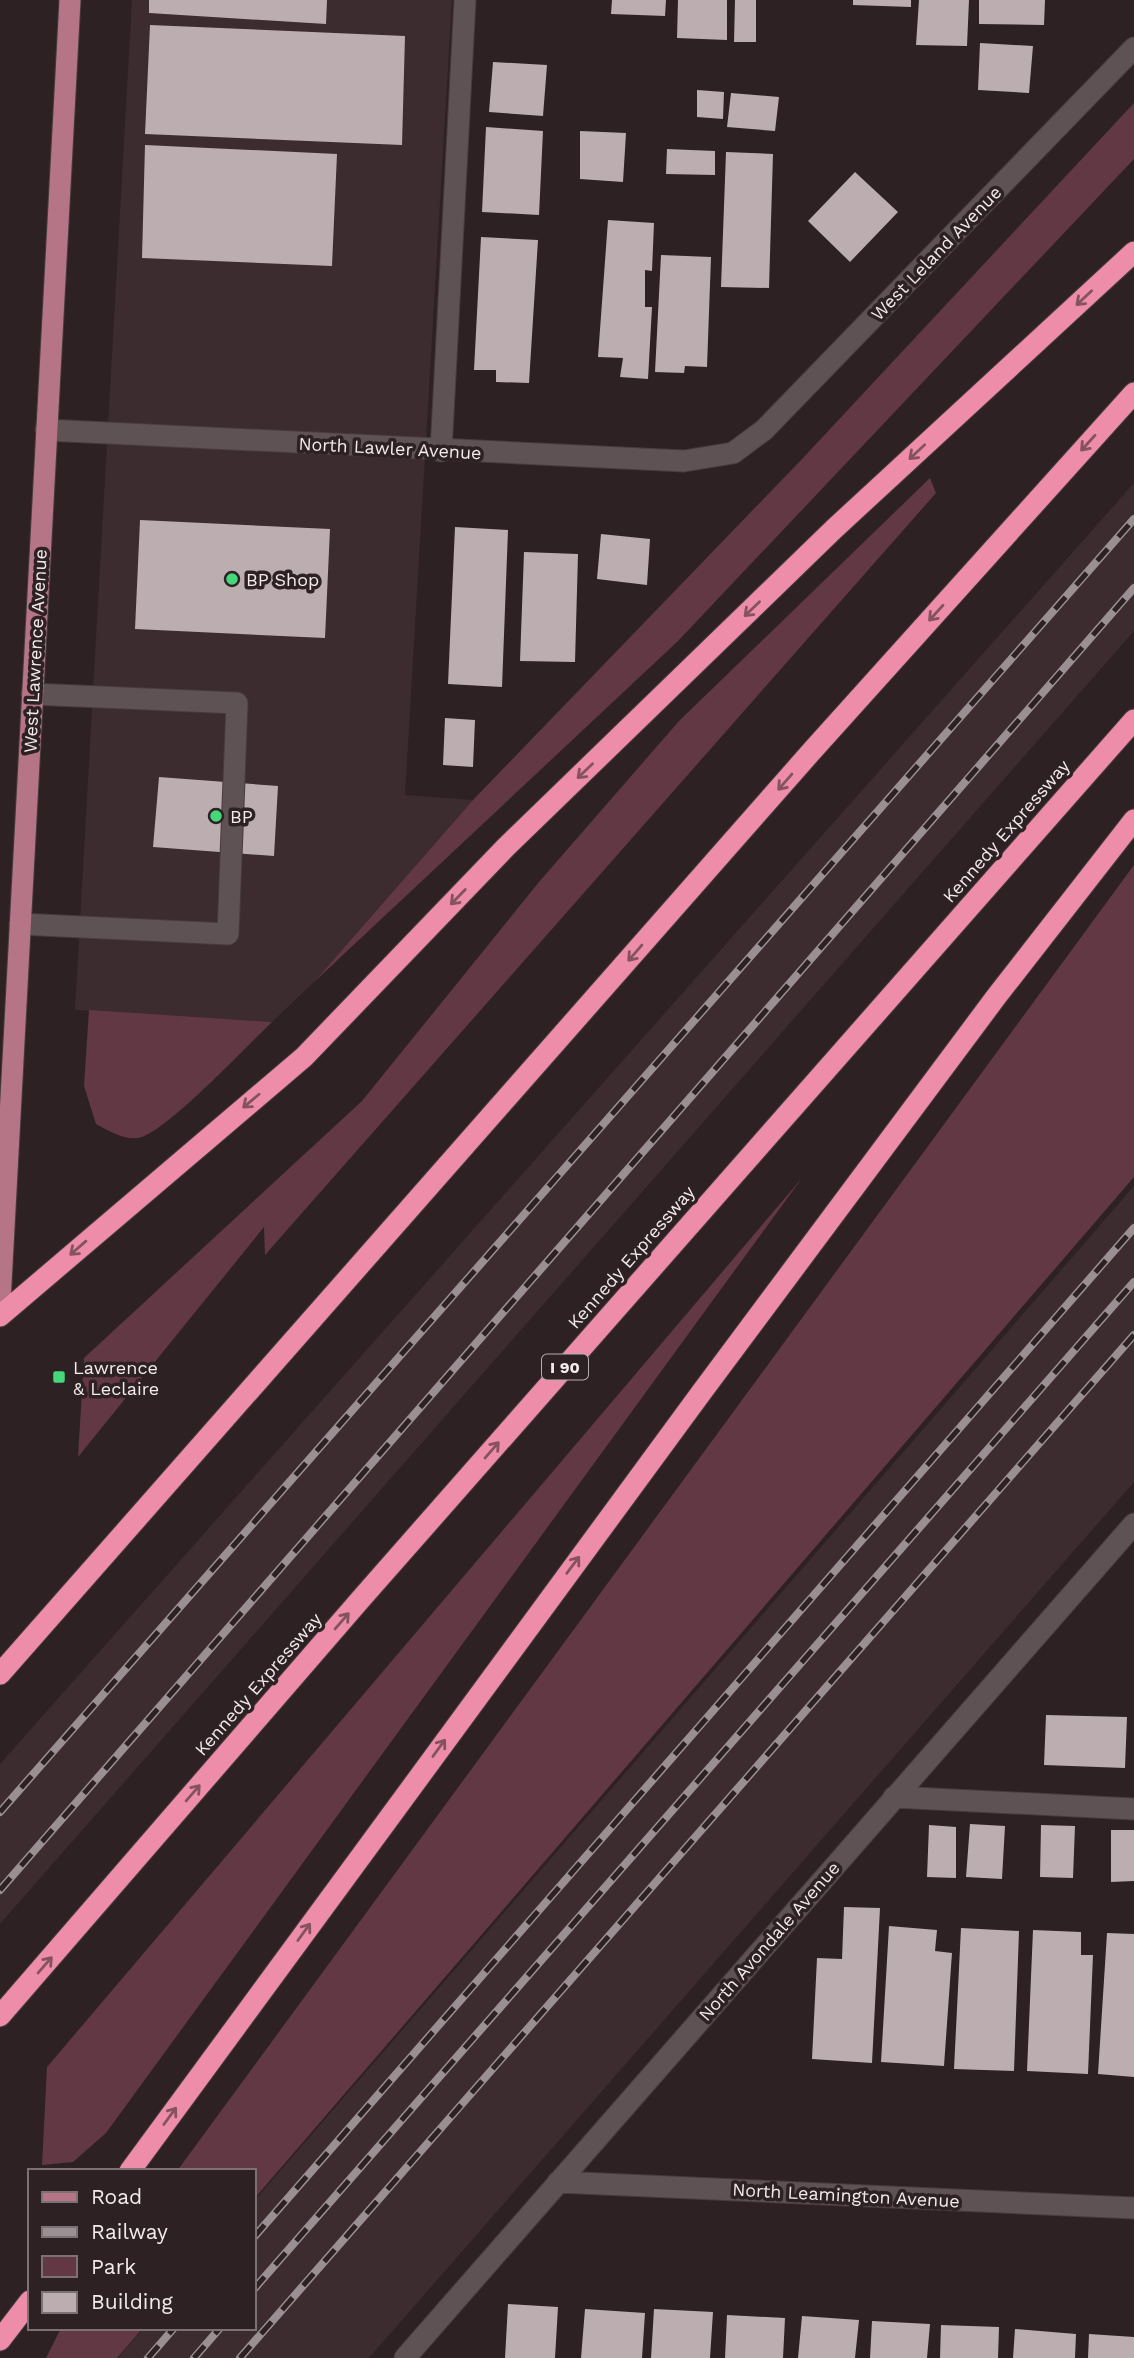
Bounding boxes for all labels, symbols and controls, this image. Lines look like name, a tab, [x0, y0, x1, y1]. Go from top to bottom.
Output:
street label: West Leland Avenue	[867, 182, 1005, 324]
one-way arrow	[1075, 290, 1093, 306]
street label: North Lawler Avenue	[298, 433, 482, 463]
one-way arrow	[1081, 434, 1097, 452]
one-way arrow	[909, 444, 926, 461]
street label: West Lawrence Avenue	[19, 548, 51, 754]
place label: BP Shop	[246, 569, 319, 590]
marker: BP Shop	[224, 571, 240, 587]
one-way arrow	[744, 600, 761, 617]
one-way arrow	[928, 604, 945, 621]
street label: Kennedy Expressway	[938, 755, 1074, 907]
one-way arrow	[577, 762, 594, 779]
one-way arrow	[777, 773, 793, 791]
place label: BP	[230, 806, 253, 827]
marker: BP	[208, 808, 224, 824]
one-way arrow	[450, 888, 467, 905]
one-way arrow	[627, 944, 643, 962]
one-way arrow	[243, 1093, 261, 1109]
street label: Kennedy Expressway	[563, 1181, 699, 1333]
one-way arrow	[69, 1240, 87, 1256]
road number: I 90	[542, 1354, 588, 1380]
place label: Lawrence & Leclaire	[73, 1357, 159, 1399]
marker: Lawrence & Leclaire	[51, 1369, 67, 1385]
one-way arrow	[484, 1441, 500, 1459]
one-way arrow	[566, 1556, 581, 1575]
street label: Kennedy Expressway	[190, 1608, 326, 1760]
one-way arrow	[334, 1612, 350, 1630]
one-way arrow	[431, 1740, 446, 1758]
one-way arrow	[185, 1784, 201, 1802]
street label: North Avondale Avenue	[694, 1857, 844, 2025]
one-way arrow	[297, 1923, 312, 1942]
one-way arrow	[37, 1956, 53, 1974]
one-way arrow	[163, 2107, 177, 2126]
legend	[28, 2169, 256, 2330]
street label: North Leamington Avenue	[732, 2179, 960, 2211]
text: Road	[91, 2184, 142, 2209]
text: Railway	[91, 2219, 168, 2244]
text: Park	[91, 2254, 136, 2279]
text: Building	[91, 2289, 173, 2314]

